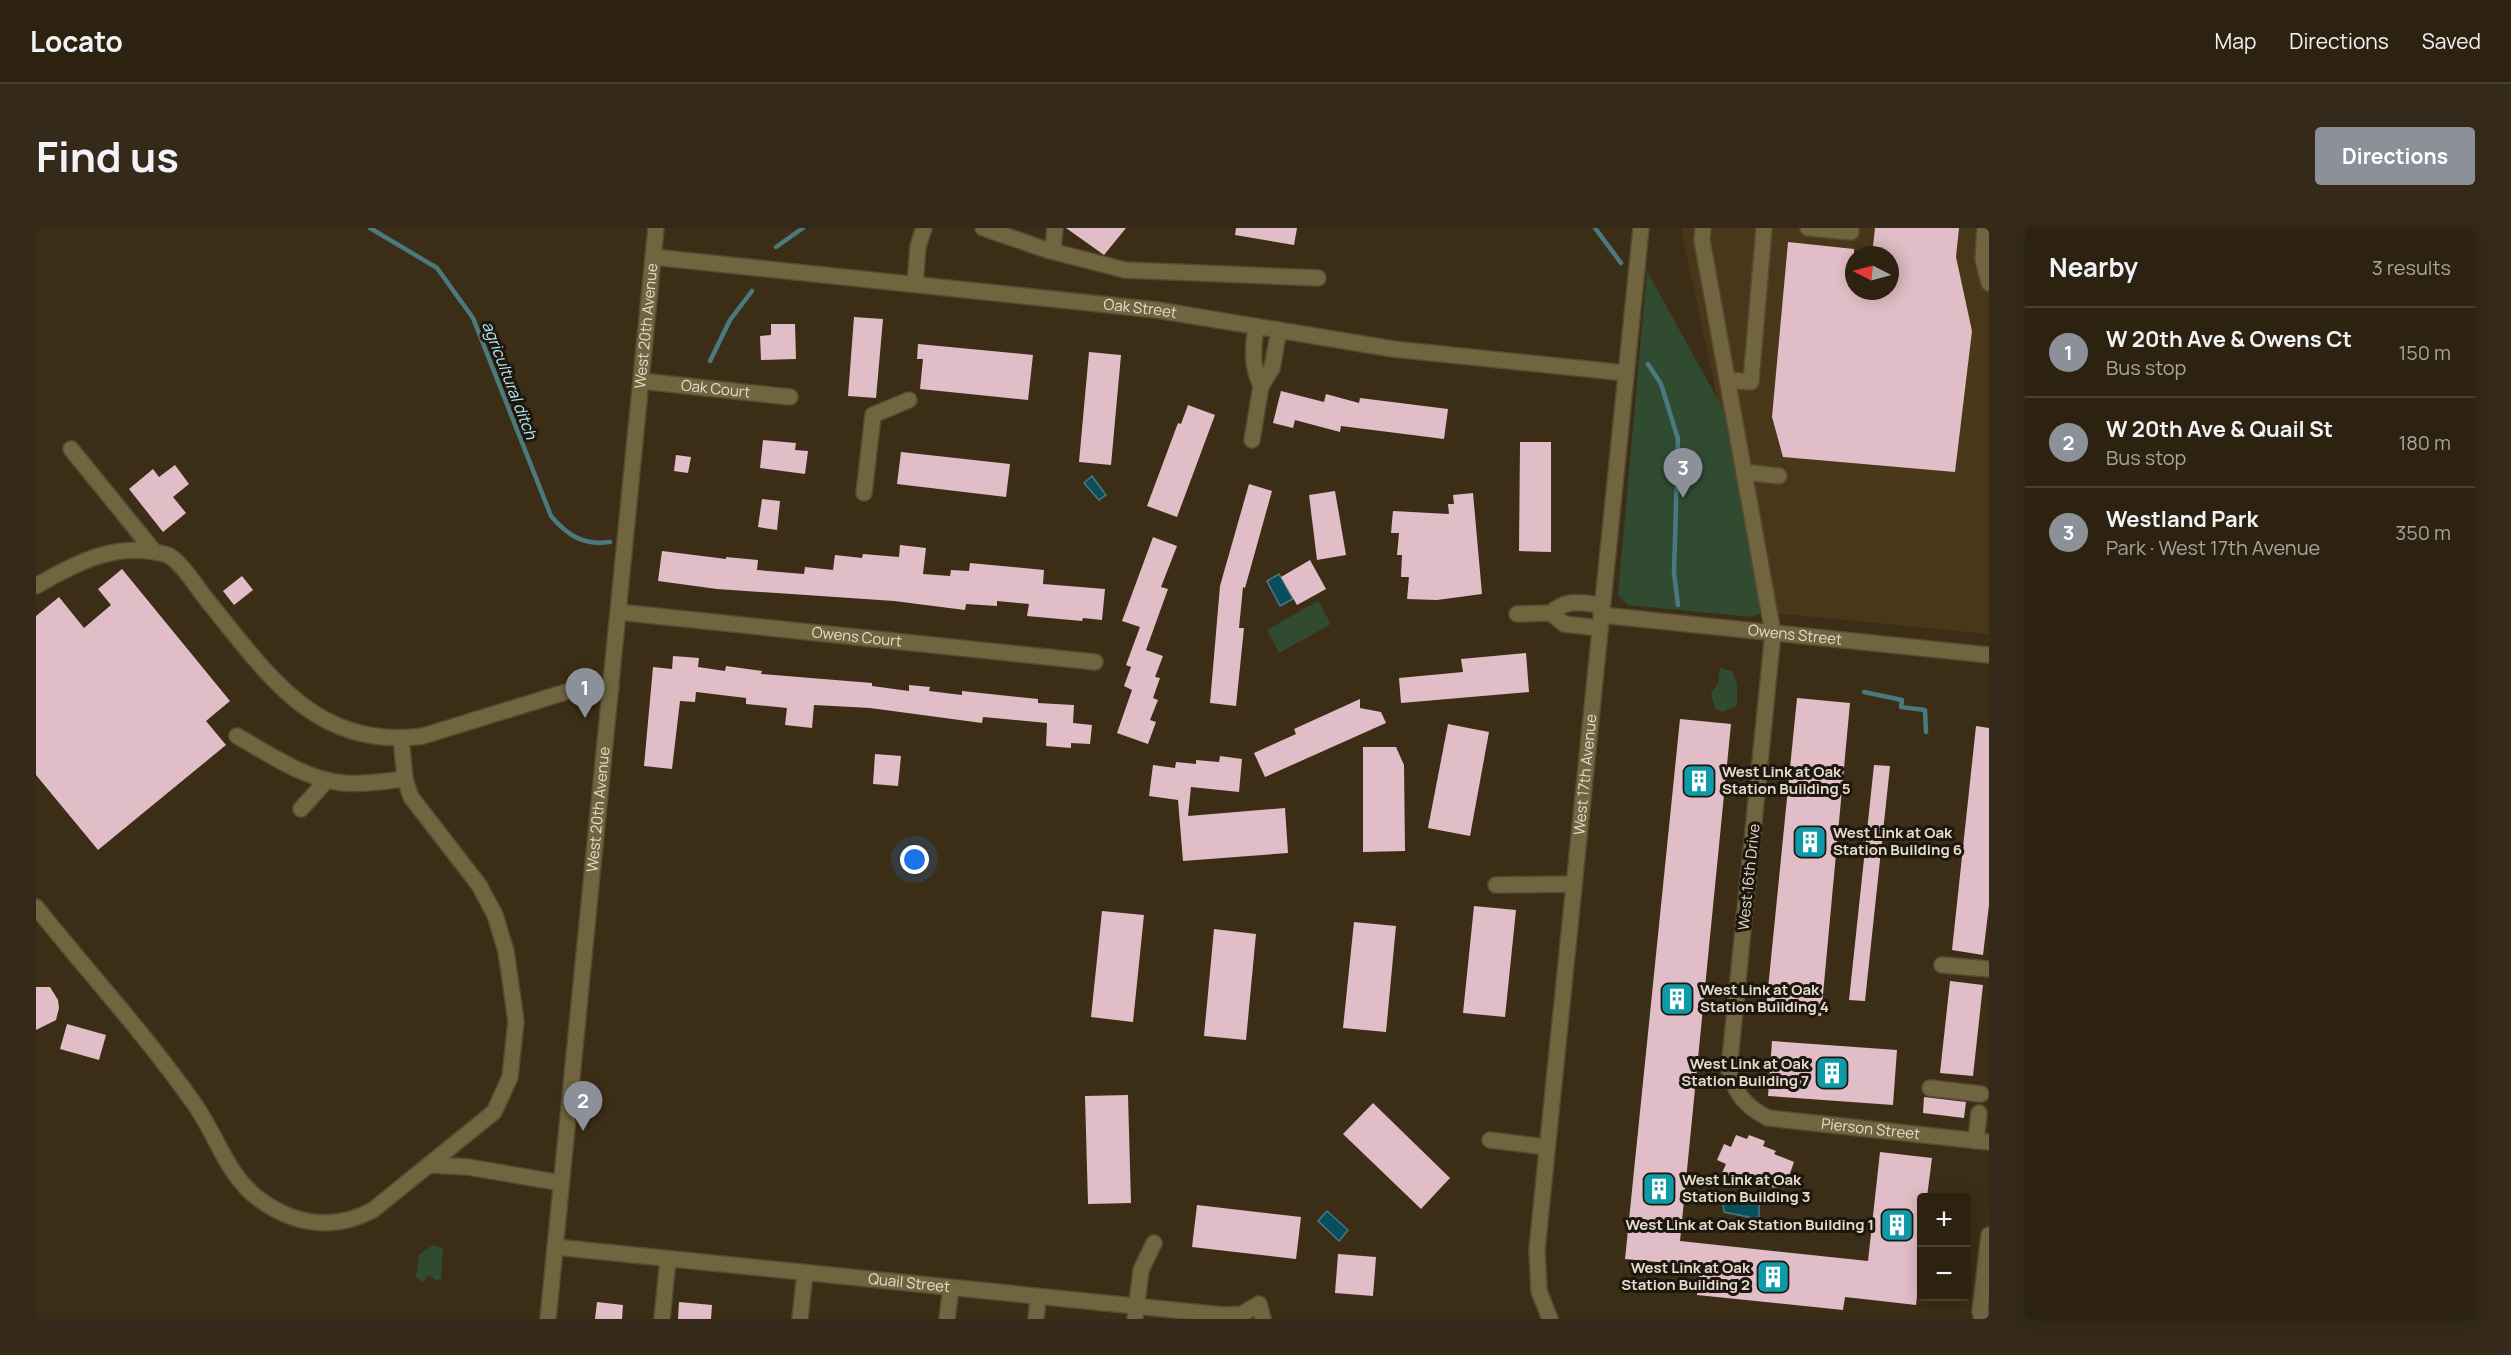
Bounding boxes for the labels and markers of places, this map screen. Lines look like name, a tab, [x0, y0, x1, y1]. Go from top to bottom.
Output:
pin: 3	[1664, 448, 1702, 498]
pin: 1	[566, 668, 604, 718]
place label: West Link at Oak Station Building 5	[1722, 761, 1851, 799]
building icon: West Link at Oak Station Building 5	[1681, 763, 1717, 799]
place label: West Link at Oak Station Building 6	[1833, 822, 1962, 860]
building icon: West Link at Oak Station Building 6	[1792, 824, 1828, 860]
place label: West Link at Oak Station Building 4	[1700, 979, 1829, 1017]
building icon: West Link at Oak Station Building 4	[1659, 981, 1695, 1017]
place label: West Link at Oak Station Building 7	[1681, 1053, 1810, 1091]
building icon: West Link at Oak Station Building 7	[1814, 1055, 1850, 1091]
pin: 2	[564, 1082, 602, 1131]
place label: West Link at Oak Station Building 3	[1682, 1169, 1810, 1207]
building icon: West Link at Oak Station Building 3	[1641, 1171, 1677, 1207]
building icon: West Link at Oak Station Building 1	[1879, 1207, 1915, 1243]
place label: West Link at Oak Station Building 1	[1626, 1214, 1874, 1235]
place label: West Link at Oak Station Building 2	[1621, 1257, 1751, 1295]
building icon: West Link at Oak Station Building 2	[1755, 1259, 1791, 1295]

